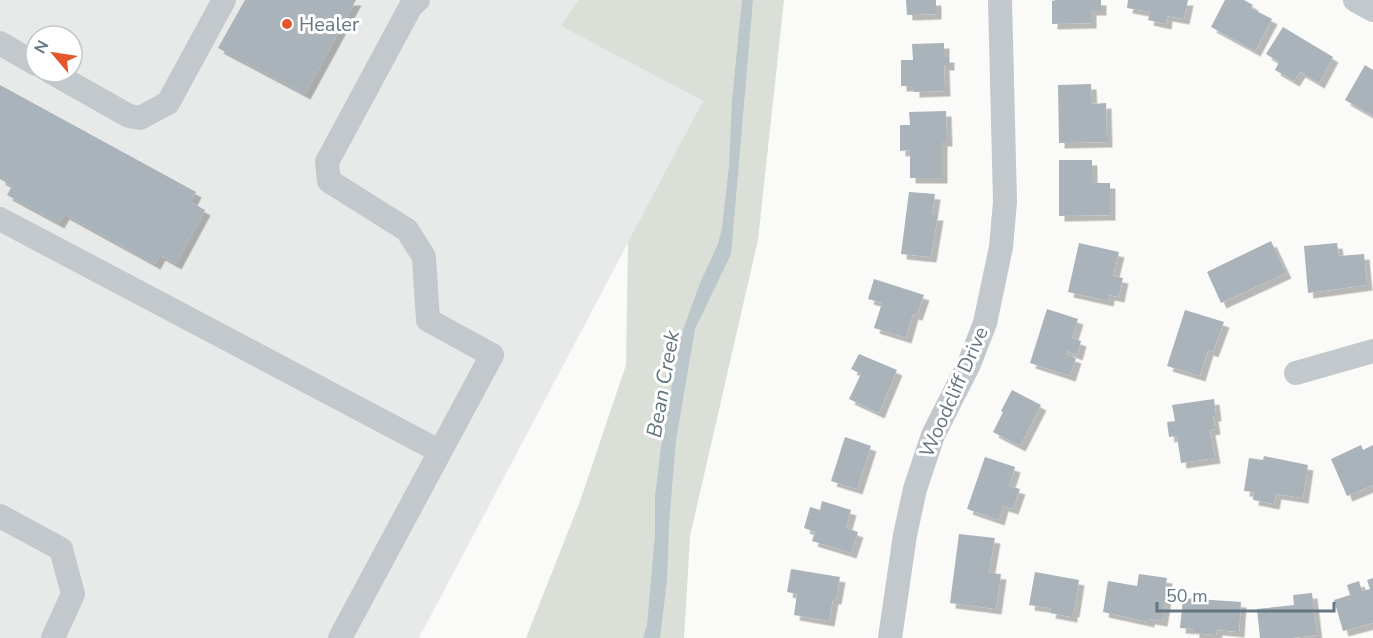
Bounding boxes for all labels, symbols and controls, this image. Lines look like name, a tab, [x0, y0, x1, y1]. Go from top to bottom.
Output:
place label: Healer	[299, 11, 359, 38]
marker: Healer	[280, 17, 294, 31]
north arrow	[24, 24, 84, 84]
text: N	[29, 37, 54, 58]
street label: Woodcliff Drive	[913, 322, 995, 462]
water label: Bean Creek	[640, 328, 686, 440]
scale bar	[1157, 575, 1334, 613]
text: 50 m	[1166, 584, 1208, 608]

